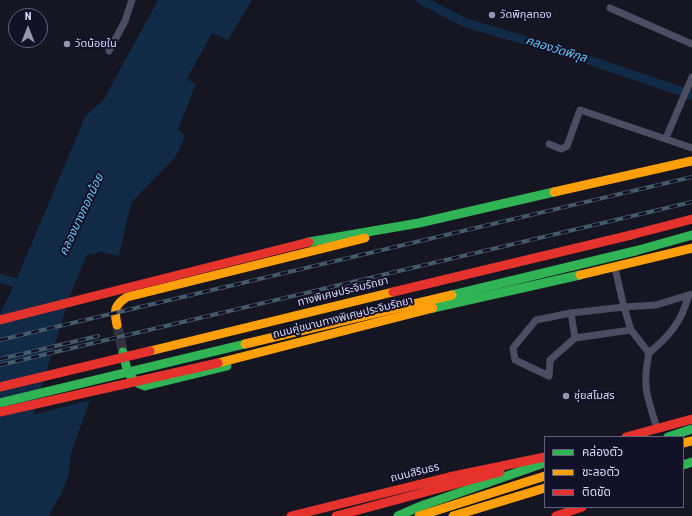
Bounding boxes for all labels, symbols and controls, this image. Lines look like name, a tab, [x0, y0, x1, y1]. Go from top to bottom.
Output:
north arrow	[8, 8, 48, 48]
place label: วัดพิกุลทอง	[500, 8, 552, 22]
text: N	[25, 10, 31, 23]
marker: วัดพิกุลทอง	[487, 10, 497, 20]
water label: คลองวัดพิกุล	[524, 34, 588, 66]
place label: วัดน้อยใน	[75, 37, 117, 51]
marker: วัดน้อยใน	[62, 39, 72, 49]
water label: คลองบางกอกน้อย	[57, 172, 107, 258]
street label: ทางพิเศษประจิมรัถยา	[296, 274, 390, 310]
street label: ถนนคู่ขนานทางพิเศษประจิมรัถยา	[272, 294, 414, 342]
place label: ชุ่ยสโมสร	[574, 389, 615, 403]
marker: ชุ่ยสโมสร	[561, 391, 571, 401]
legend	[544, 436, 684, 508]
text: คล่องตัว	[582, 445, 623, 459]
street label: ถนนสิรินธร	[389, 461, 441, 485]
text: ชะลอตัว	[582, 465, 620, 479]
text: ติดขัด	[582, 485, 611, 499]

